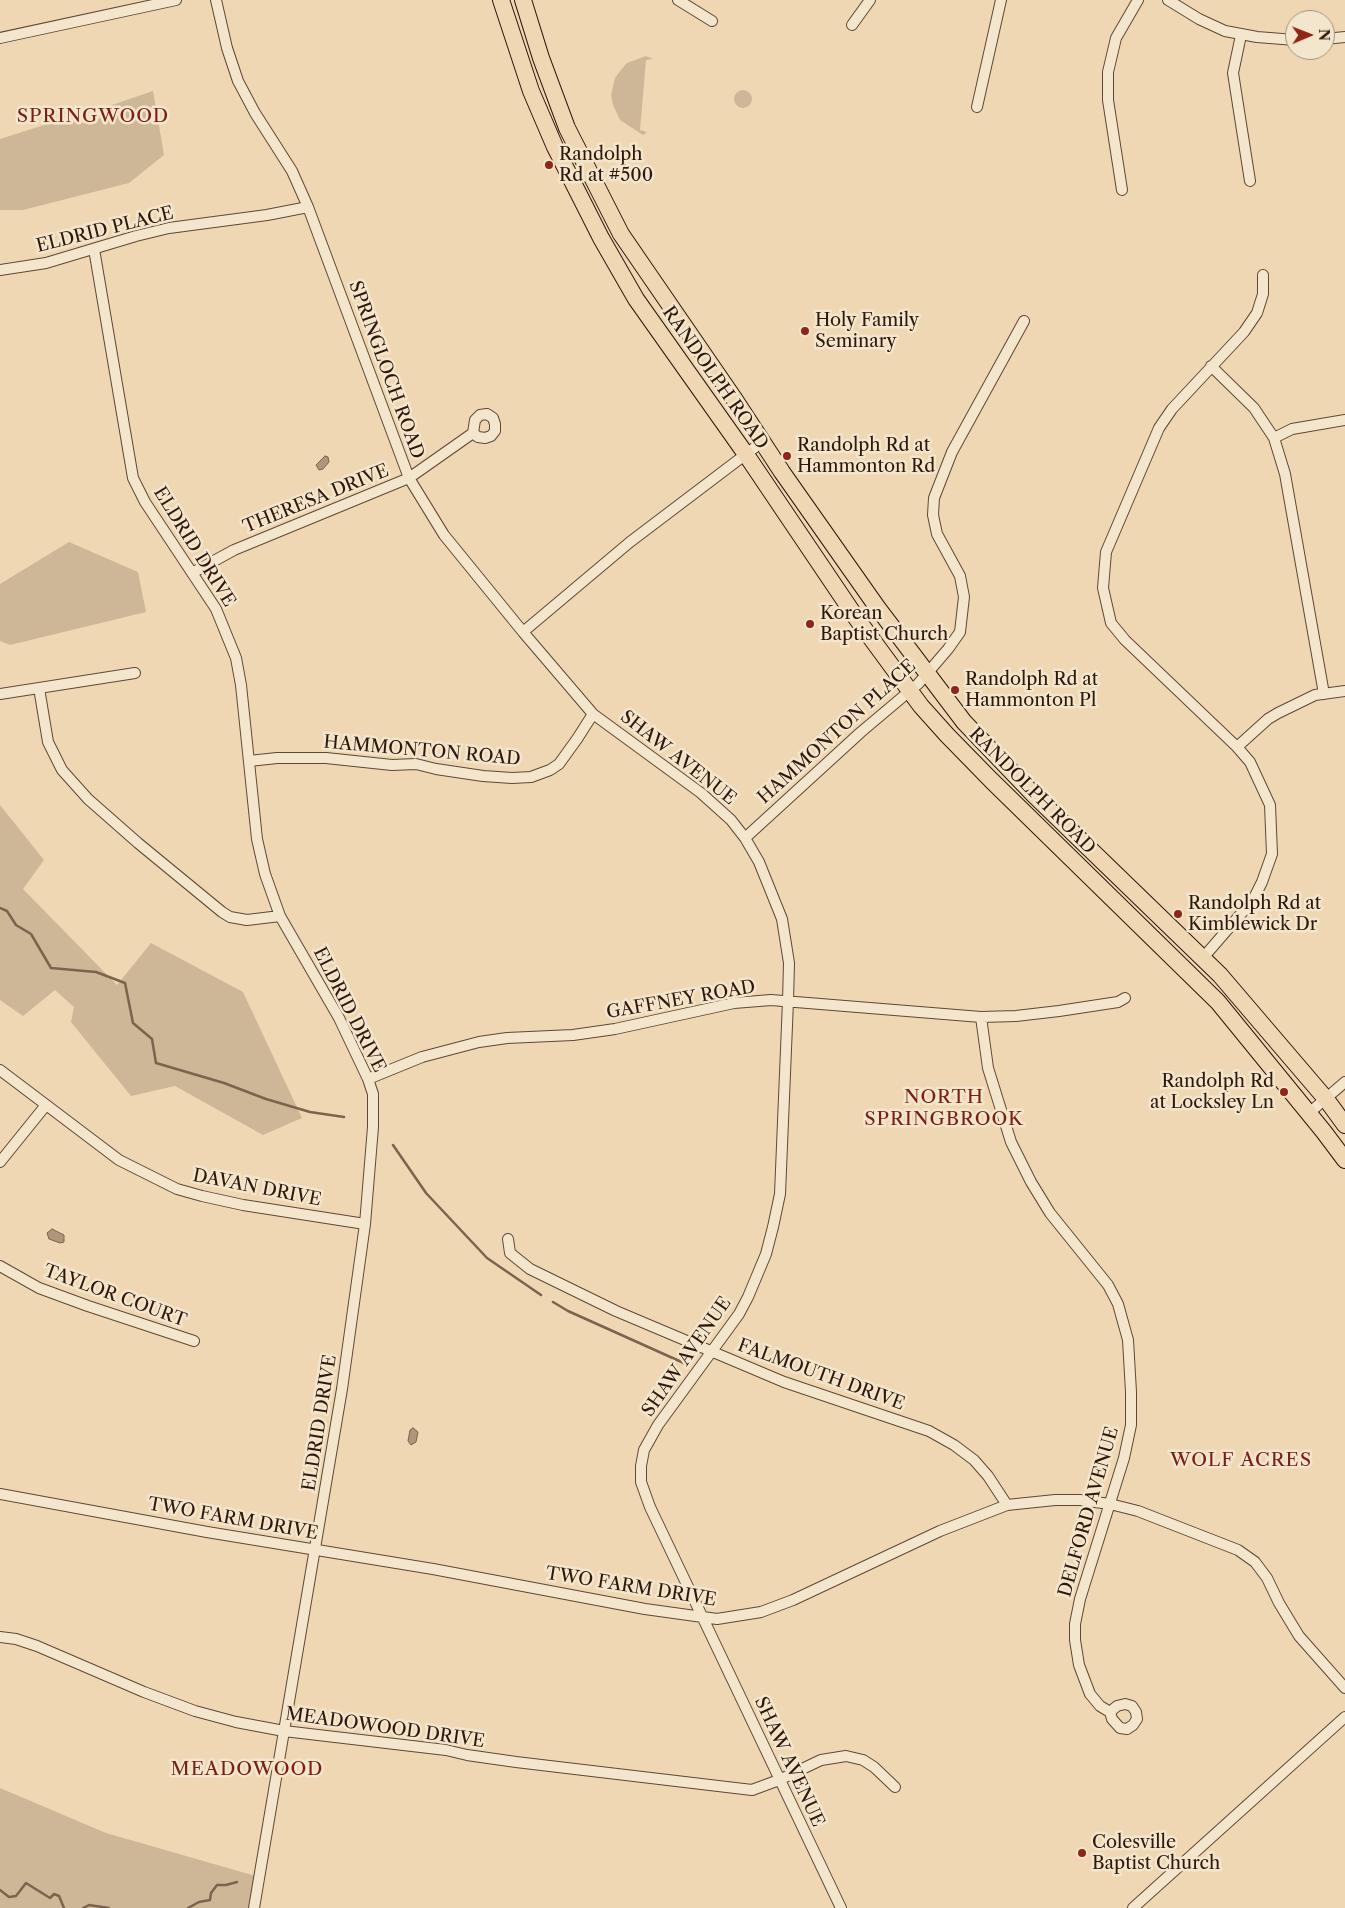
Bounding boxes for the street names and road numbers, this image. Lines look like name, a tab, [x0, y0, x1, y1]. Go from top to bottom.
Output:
street label: ELDRID PLACE	[34, 203, 176, 257]
street label: SPRINGLOCH ROAD	[344, 278, 428, 462]
street label: RANDOLPH ROAD	[657, 302, 773, 454]
street label: THERESA DRIVE	[240, 460, 392, 538]
street label: ELDRID DRIVE	[148, 483, 240, 611]
street label: HAMMONTON PLACE	[754, 655, 920, 809]
street label: SHAW AVENUE	[616, 706, 740, 810]
street label: RANDOLPH ROAD	[964, 723, 1100, 859]
street label: HAMMONTON ROAD	[323, 732, 521, 770]
street label: ELDRID DRIVE	[308, 944, 390, 1076]
street label: GAFFNEY ROAD	[605, 976, 757, 1024]
street label: DAVAN DRIVE	[191, 1165, 323, 1211]
street label: TAYLOR COURT	[41, 1260, 189, 1332]
street label: SHAW AVENUE	[638, 1293, 736, 1421]
street label: FALMOUTH DRIVE	[735, 1335, 907, 1415]
street label: ELDRID DRIVE	[299, 1353, 341, 1493]
street label: DELFORD AVENUE	[1054, 1424, 1124, 1600]
street label: TWO FARM DRIVE	[146, 1493, 320, 1545]
street label: TWO FARM DRIVE	[544, 1563, 718, 1611]
street label: SHAW AVENUE	[749, 1694, 829, 1830]
street label: MEADOWOOD DRIVE	[284, 1703, 486, 1753]

